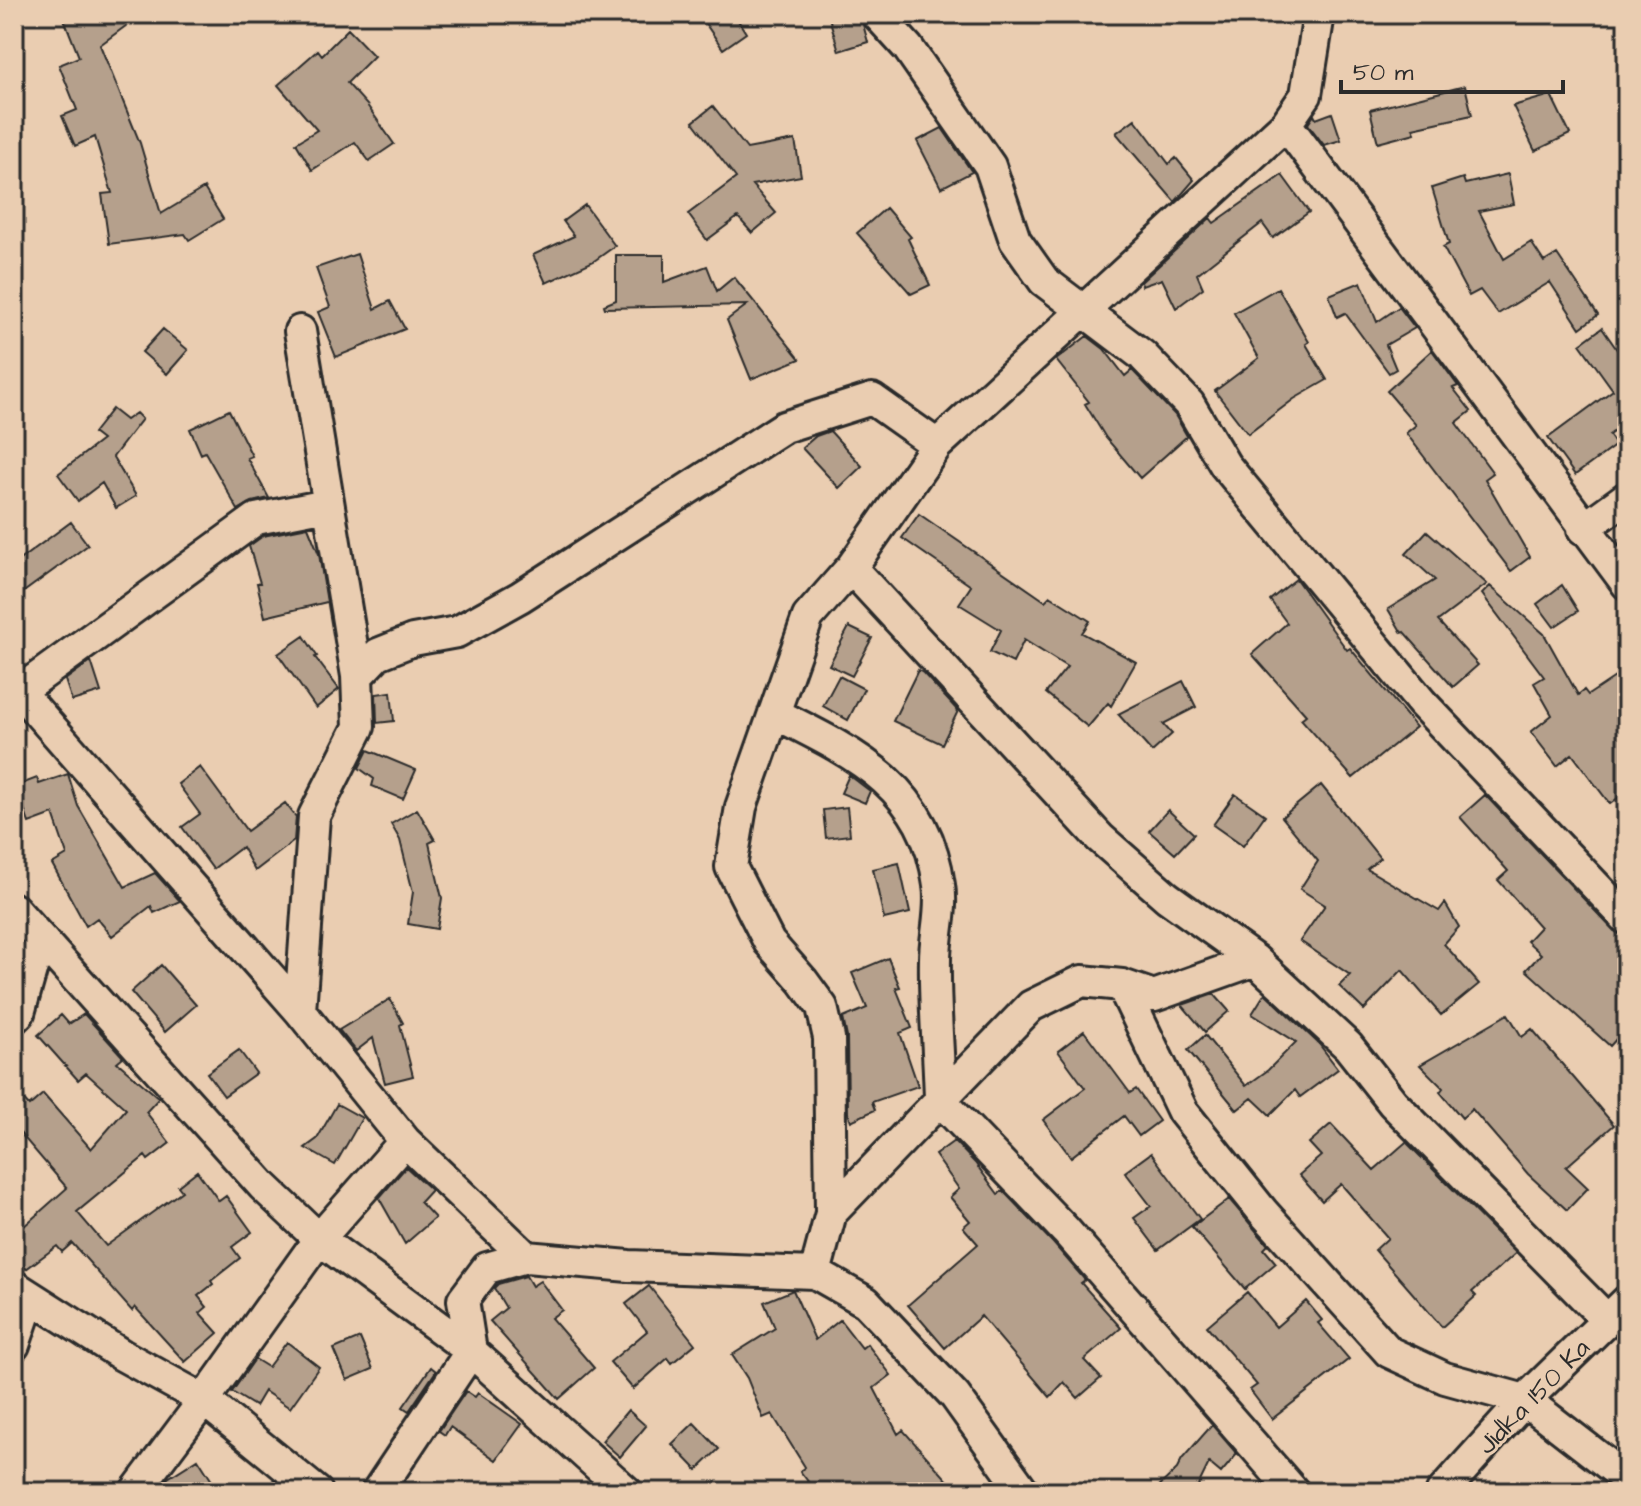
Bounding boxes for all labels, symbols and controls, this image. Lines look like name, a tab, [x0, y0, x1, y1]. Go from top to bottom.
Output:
scale bar	[1341, 44, 1563, 94]
text: 50 m	[1353, 56, 1414, 90]
street label: Jidka 150 Ka	[1469, 1331, 1598, 1462]

